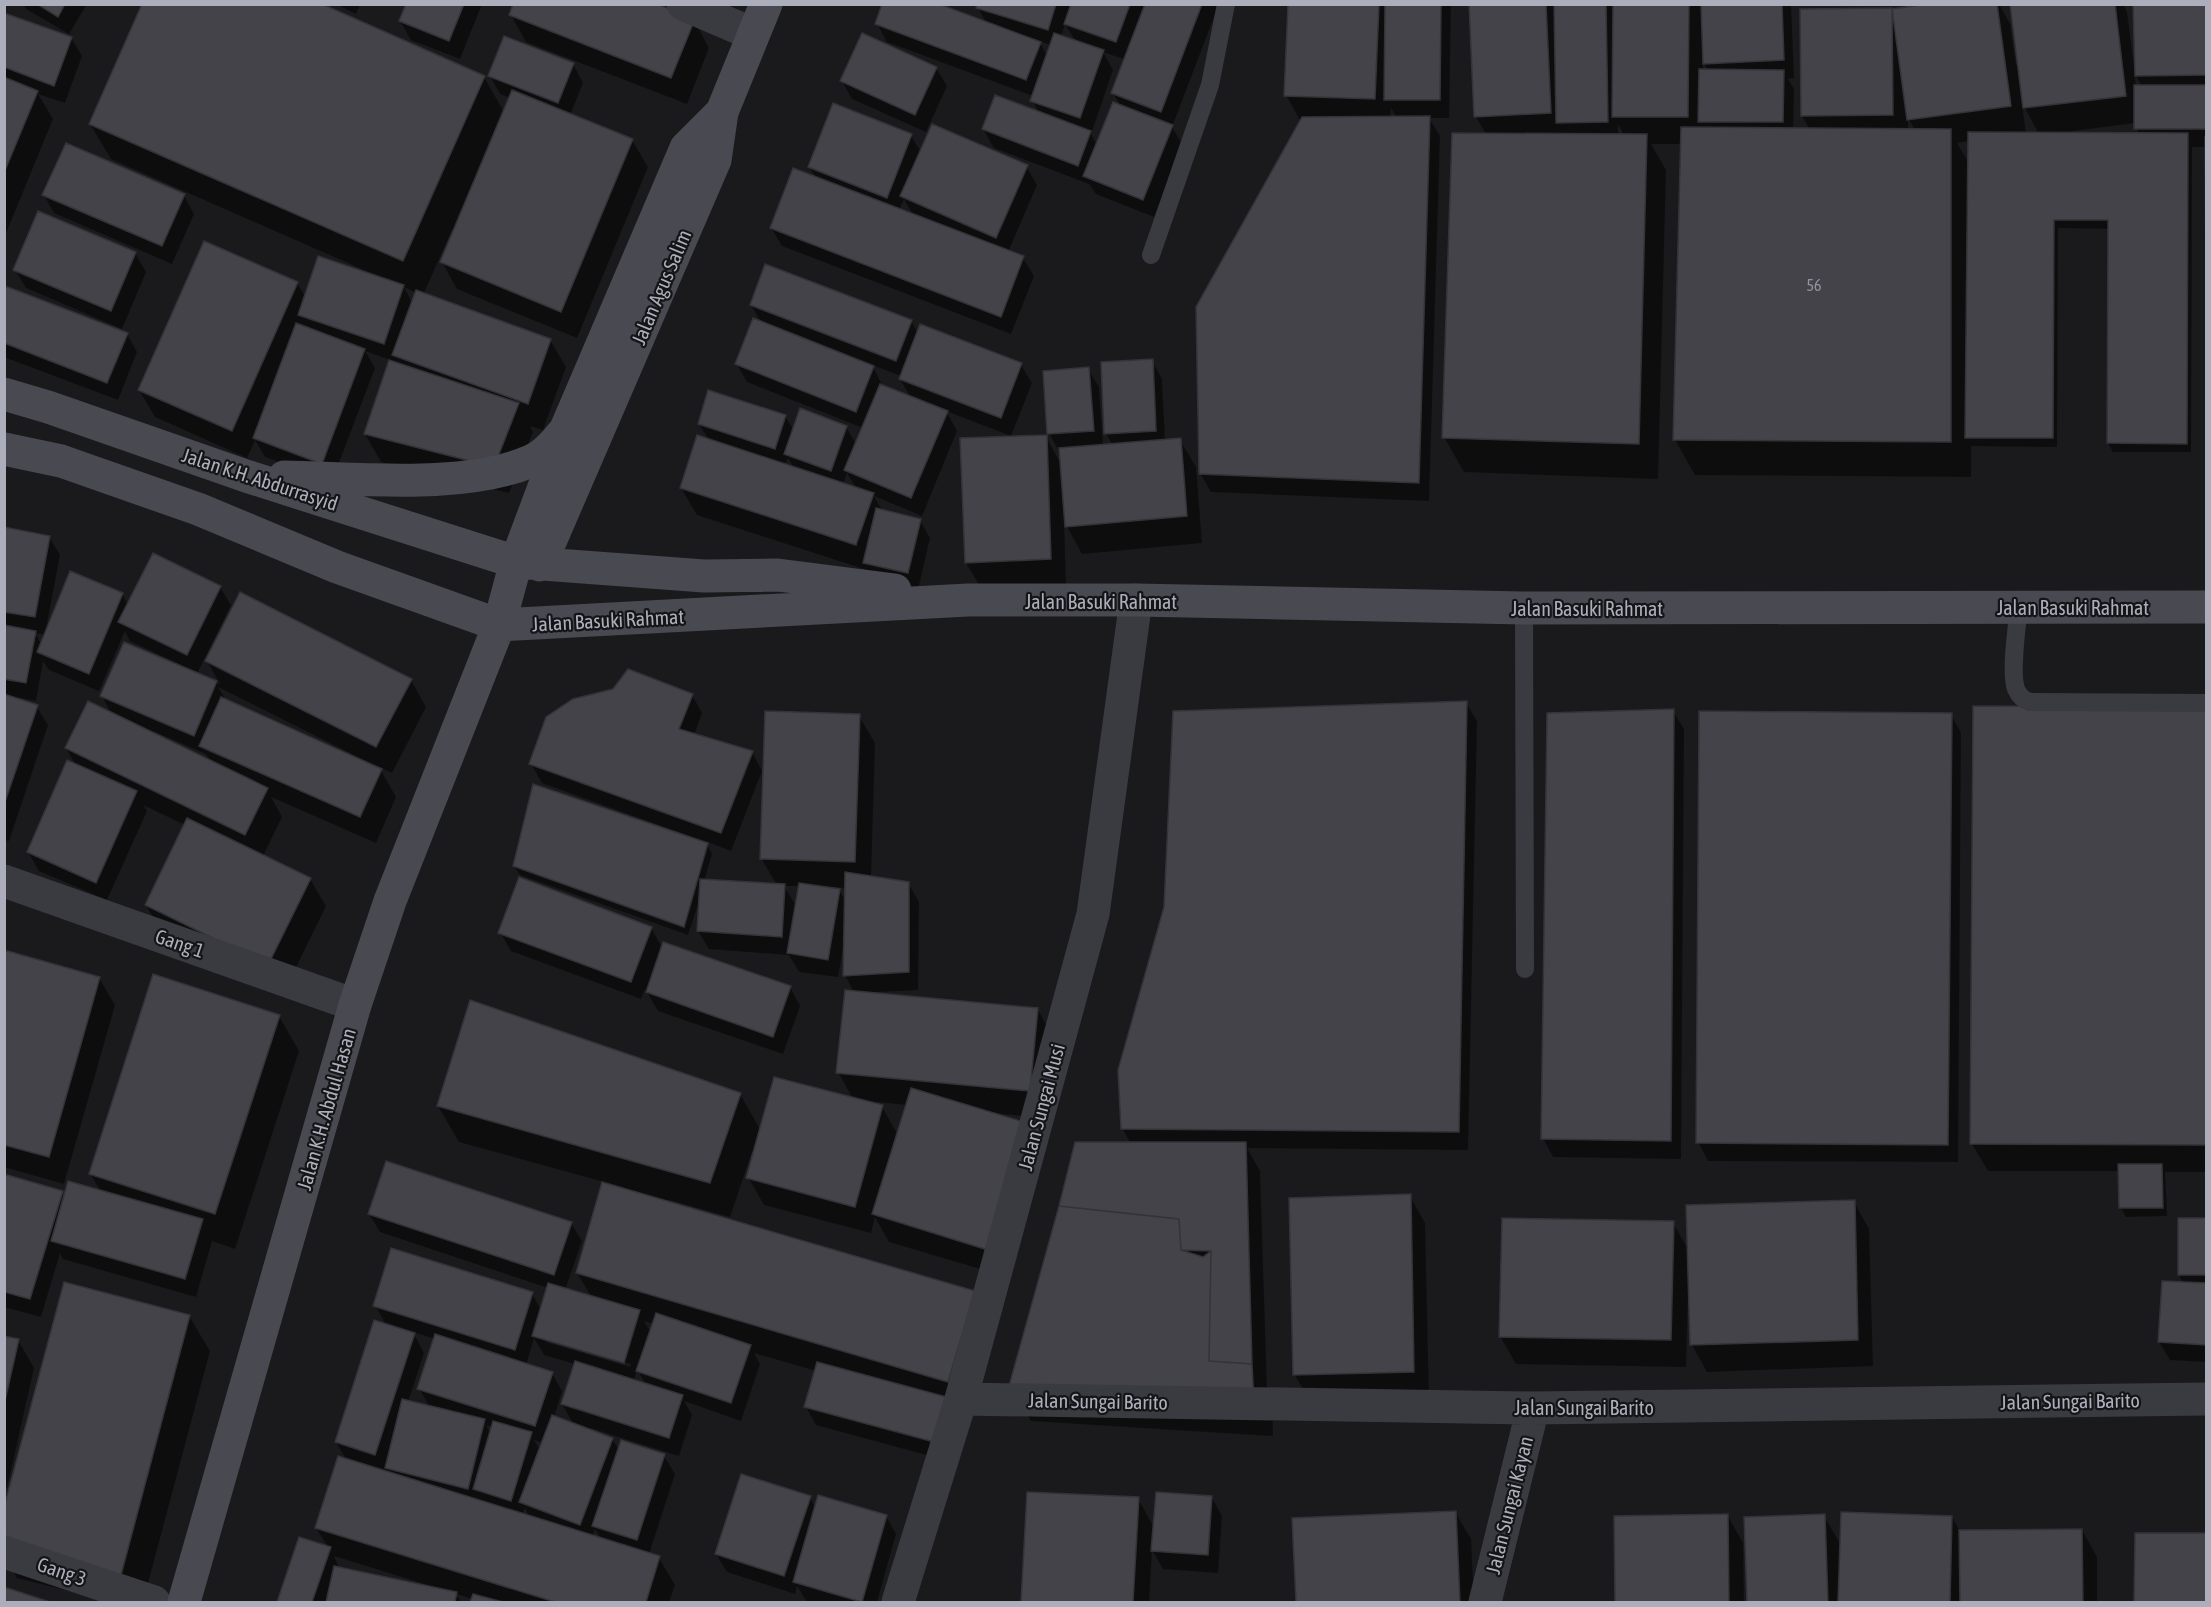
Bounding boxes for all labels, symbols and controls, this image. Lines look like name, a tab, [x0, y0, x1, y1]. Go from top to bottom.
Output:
street label: Jalan Agus Salim	[626, 226, 696, 348]
house number: 56	[1806, 276, 1822, 294]
street label: Jalan K.H. Abdurrasyid	[179, 443, 341, 515]
street label: Jalan Basuki Rahmat	[1025, 590, 1177, 613]
street label: Jalan Basuki Rahmat	[1997, 596, 2149, 619]
street label: Jalan Basuki Rahmat	[1511, 597, 1663, 620]
street label: Jalan Basuki Rahmat	[531, 605, 685, 635]
street label: Gang 1	[152, 924, 208, 962]
street label: Jalan K.H. Abdul Hasan	[292, 1025, 360, 1193]
street label: Jalan Sungai Musi	[1013, 1041, 1069, 1173]
street label: Jalan Sungai Barito	[1028, 1388, 1168, 1414]
street label: Jalan Sungai Barito	[2000, 1388, 2140, 1414]
street label: Jalan Sungai Barito	[1514, 1396, 1654, 1419]
street label: Jalan Sungai Kayan	[1481, 1434, 1537, 1576]
street label: Gang 3	[34, 1552, 90, 1590]

